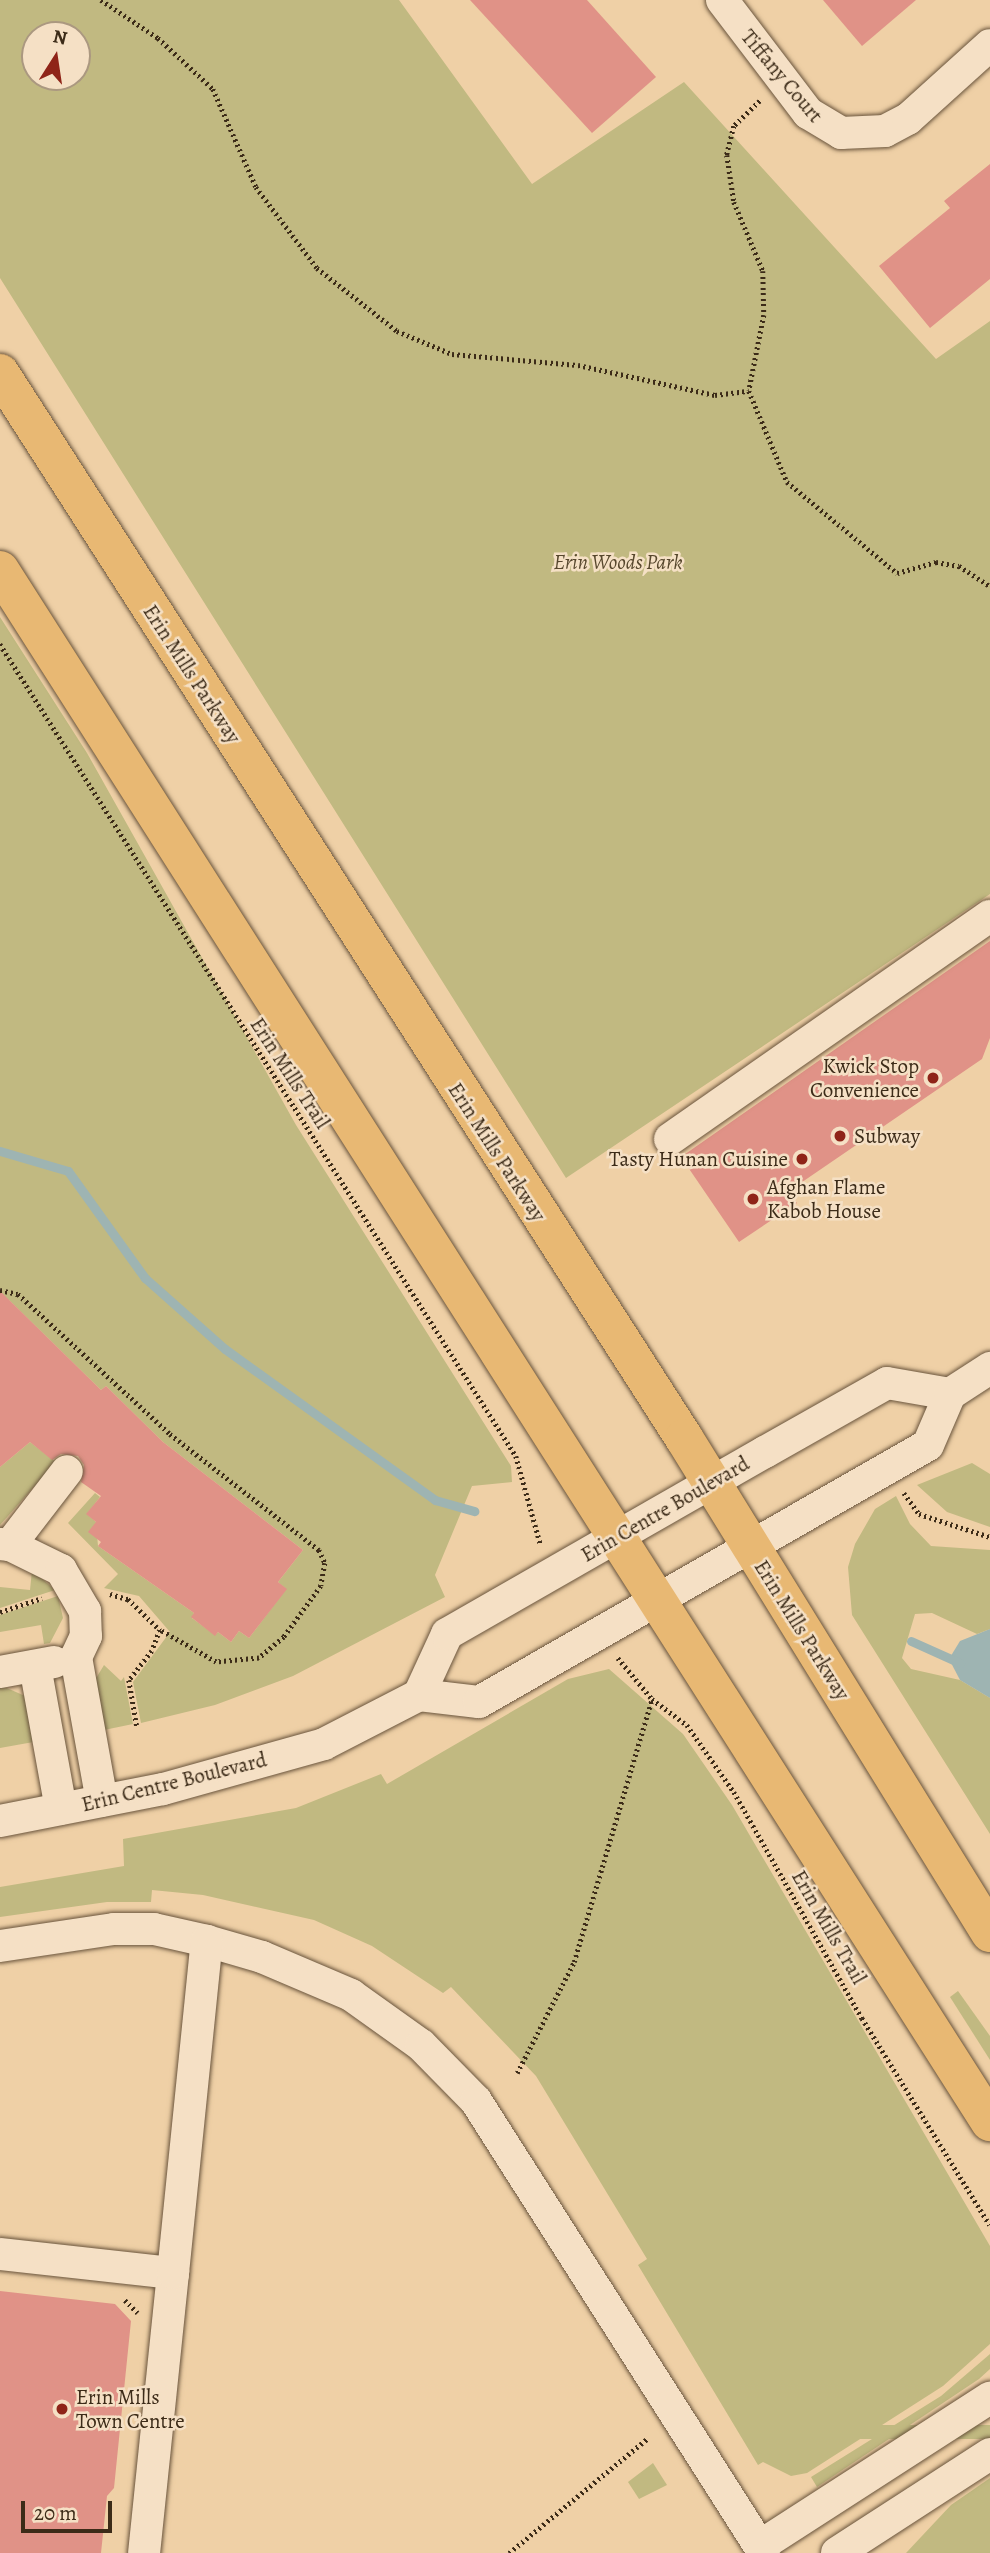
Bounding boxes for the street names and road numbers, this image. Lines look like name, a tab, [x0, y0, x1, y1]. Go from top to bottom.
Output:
street label: Tiffany Court	[736, 24, 828, 128]
street label: Erin Mills Parkway	[138, 600, 246, 748]
street label: Erin Mills Trail	[245, 1013, 335, 1133]
street label: Erin Mills Parkway	[443, 1078, 551, 1226]
street label: Erin Centre Boulevard	[576, 1451, 754, 1567]
street label: Erin Mills Parkway	[749, 1555, 855, 1705]
street label: Erin Centre Boulevard	[79, 1747, 269, 1817]
street label: Erin Mills Trail	[786, 1866, 872, 1988]

